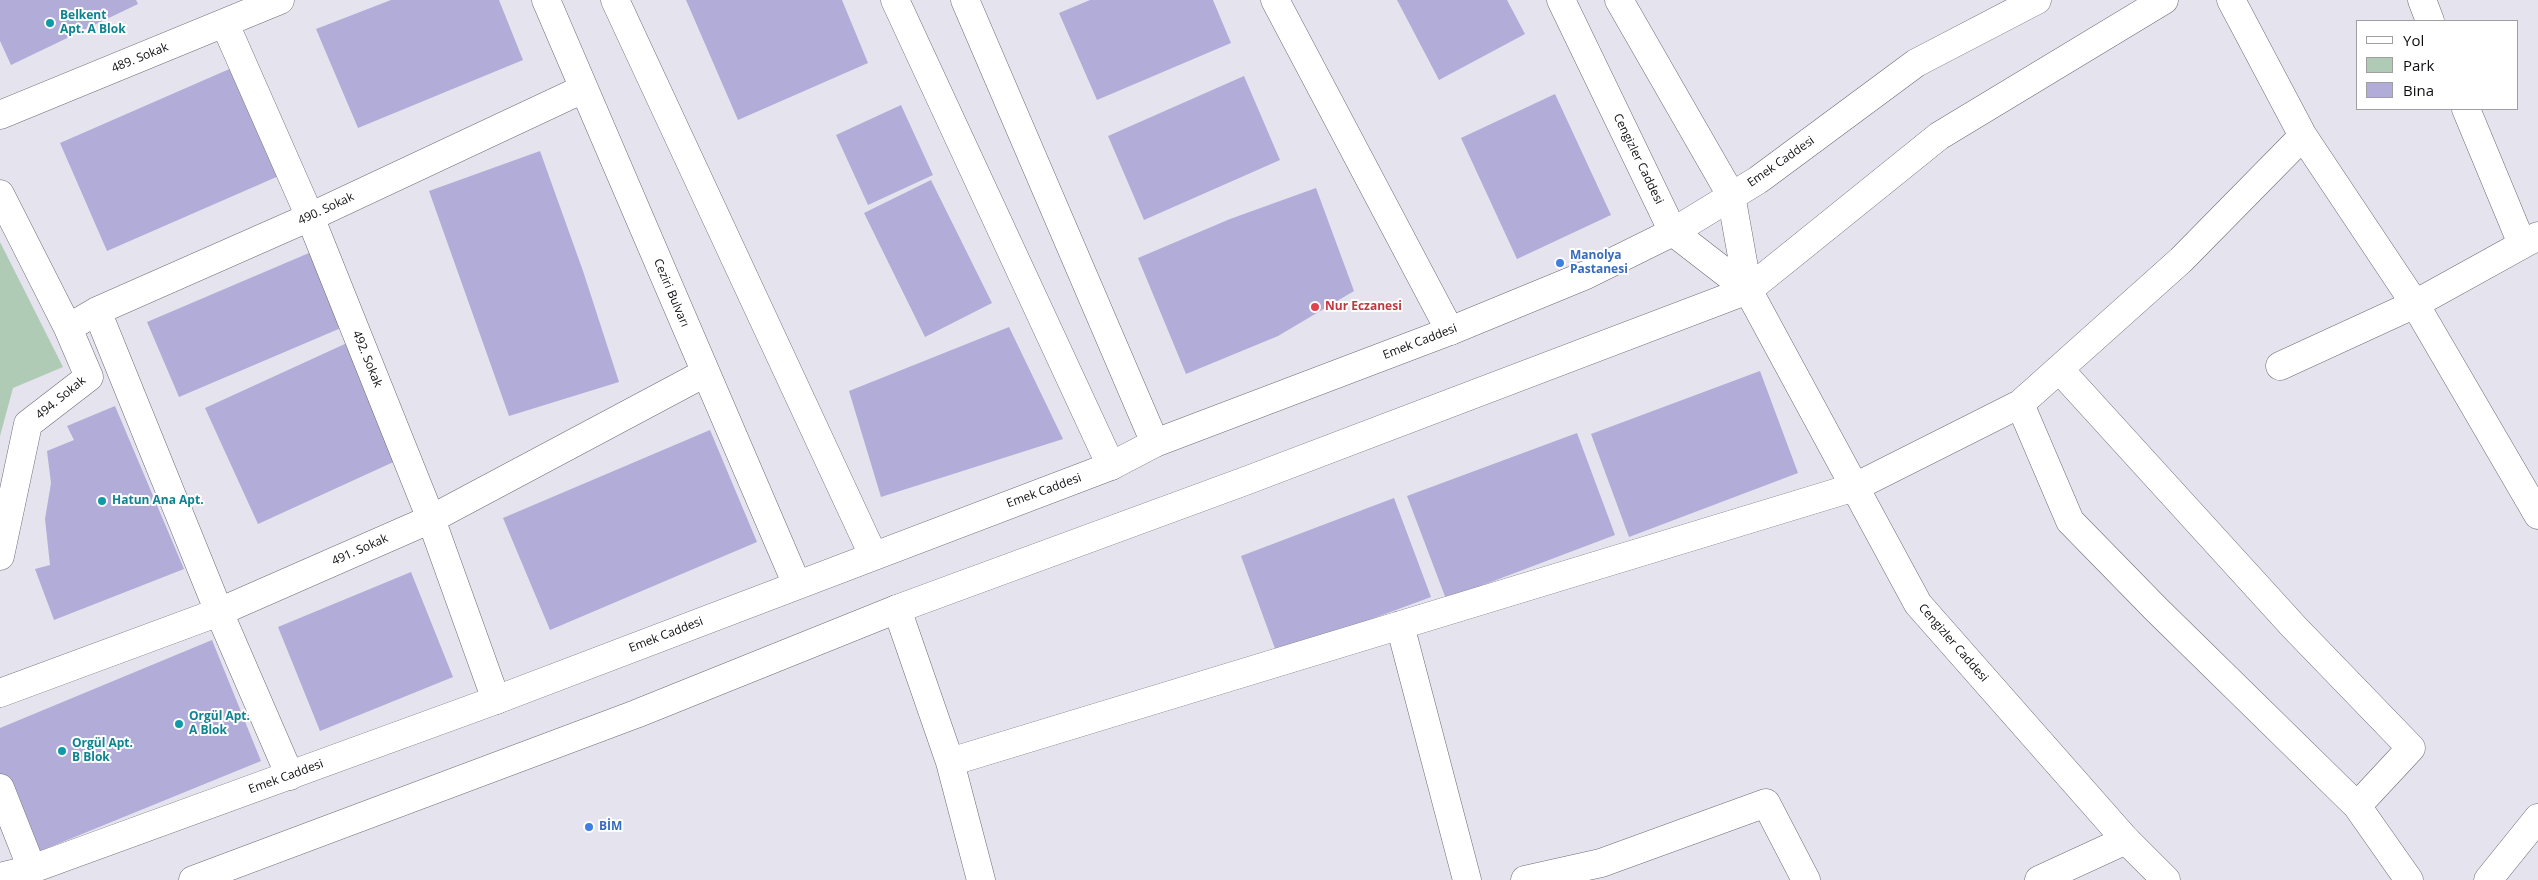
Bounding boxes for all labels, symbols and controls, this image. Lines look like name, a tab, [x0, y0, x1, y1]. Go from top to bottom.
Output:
place label: Belkent Apt. A Blok	[60, 9, 126, 37]
marker: Belkent Apt. A Blok	[44, 17, 56, 29]
legend	[2356, 20, 2518, 110]
text: Yol	[2403, 30, 2424, 50]
street label: 489. Sokak	[110, 40, 170, 76]
text: Park	[2403, 55, 2434, 75]
text: Bina	[2403, 80, 2434, 100]
street label: Cengizler Caddesi	[1610, 111, 1666, 207]
street label: Emek Caddesi	[1745, 134, 1817, 190]
street label: 490. Sokak	[296, 190, 356, 228]
place label: Manolya Pastanesi	[1570, 249, 1628, 277]
street label: Ceziri Bulvarı	[650, 257, 692, 329]
marker: Manolya Pastanesi	[1554, 257, 1566, 269]
place label: Nur Eczanesi	[1325, 300, 1402, 314]
marker: Nur Eczanesi	[1309, 301, 1321, 313]
street label: Emek Caddesi	[1381, 321, 1459, 363]
street label: 492. Sokak	[349, 329, 385, 389]
street label: 494. Sokak	[33, 374, 89, 422]
street label: Emek Caddesi	[1005, 471, 1083, 511]
place label: Hatun Ana Apt.	[112, 494, 204, 508]
marker: Hatun Ana Apt.	[96, 495, 108, 507]
street label: 491. Sokak	[330, 531, 390, 569]
street label: Cengizler Caddesi	[1915, 601, 1991, 685]
street label: Emek Caddesi	[627, 614, 705, 656]
place label: Orgül Apt. A Blok	[189, 710, 250, 738]
marker: Orgül Apt. A Blok	[173, 718, 185, 730]
place label: Orgül Apt. B Blok	[72, 737, 133, 765]
marker: Orgül Apt. B Blok	[56, 745, 68, 757]
street label: Emek Caddesi	[247, 757, 325, 797]
place label: BİM	[599, 820, 622, 834]
marker: BİM	[583, 821, 595, 833]

